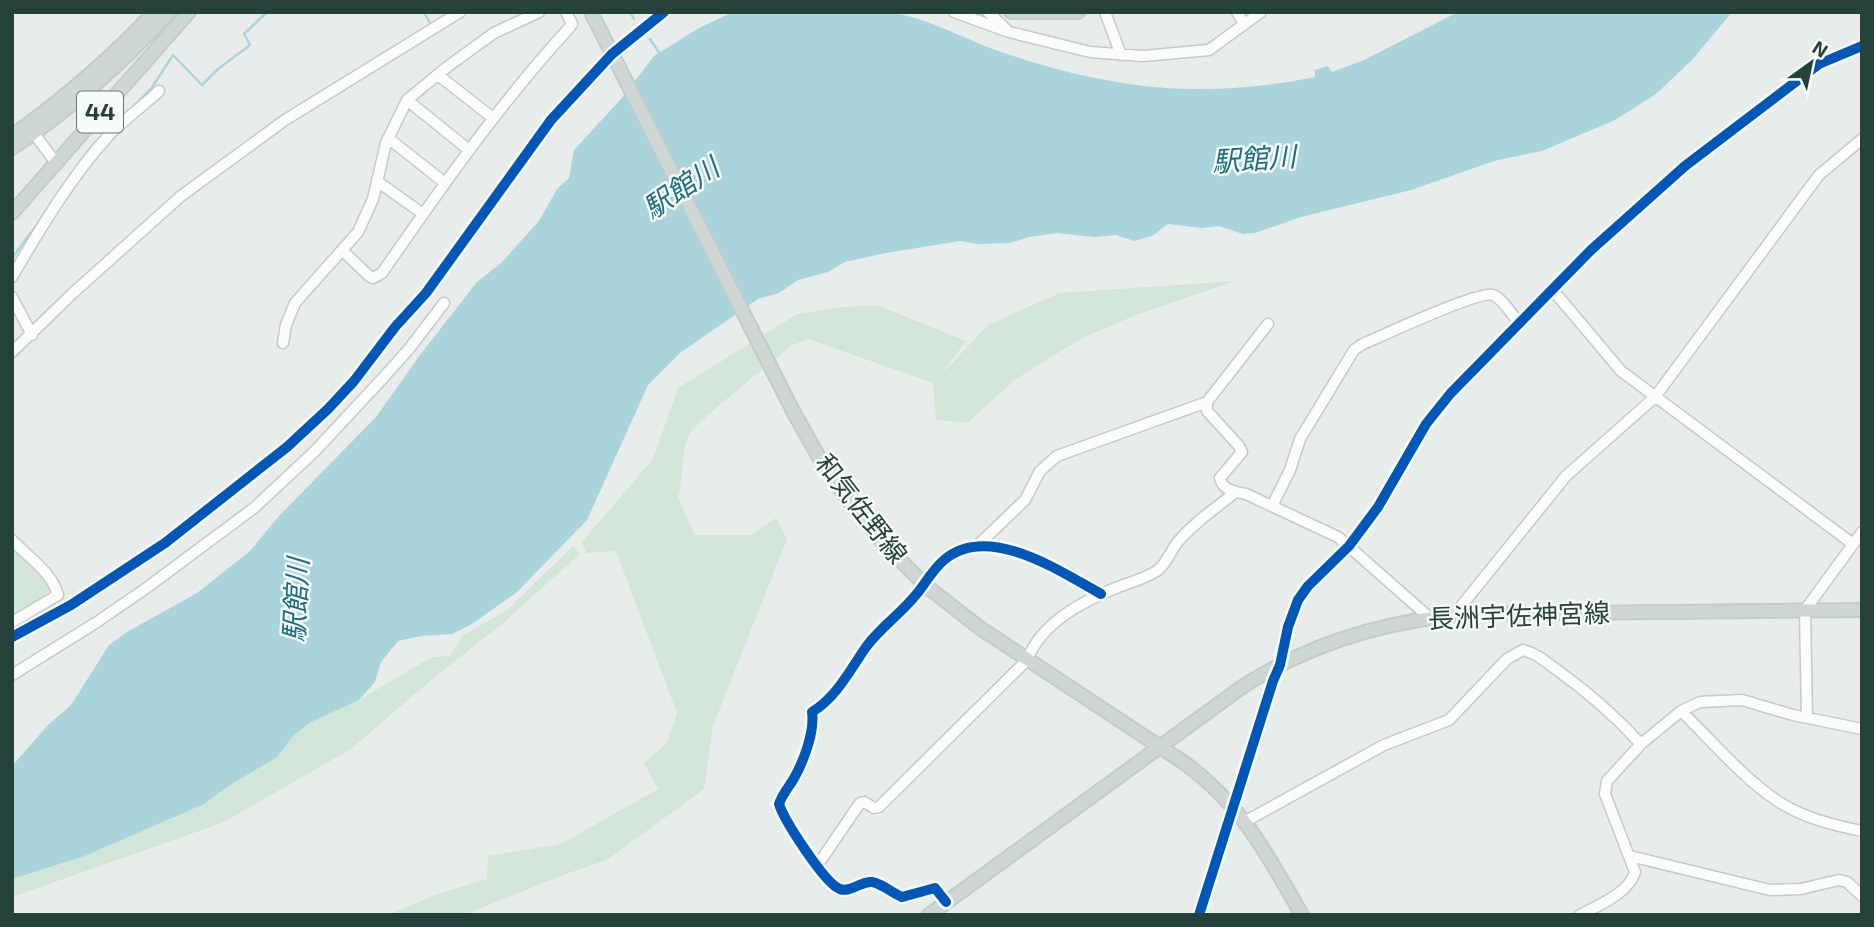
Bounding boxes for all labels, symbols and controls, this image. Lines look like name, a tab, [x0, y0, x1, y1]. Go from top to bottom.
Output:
north arrow	[1776, 28, 1846, 98]
text: N	[1809, 35, 1833, 62]
road number: 44	[77, 92, 123, 132]
water label: 駅館川	[1211, 138, 1300, 178]
water label: 駅館川	[636, 148, 727, 225]
street label: 和気佐野線	[810, 447, 914, 569]
water label: 駅館川	[276, 554, 314, 643]
street label: 長洲宇佐神宮線	[1427, 596, 1610, 633]

